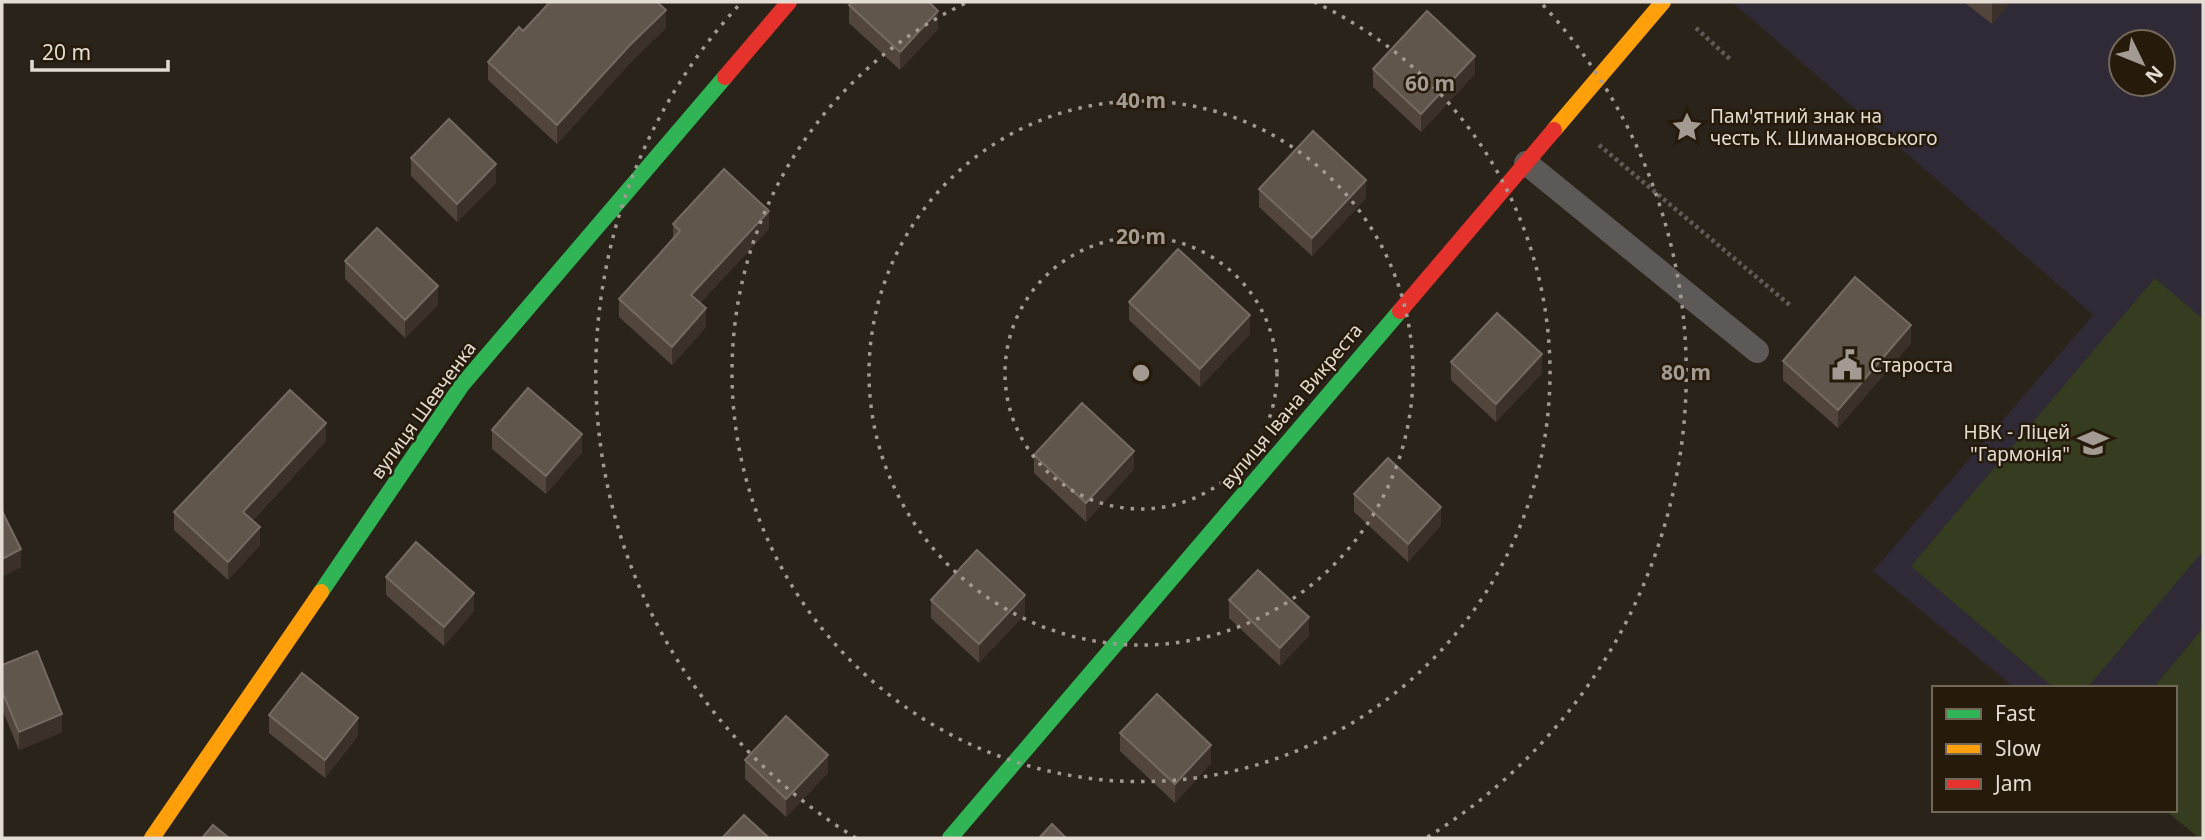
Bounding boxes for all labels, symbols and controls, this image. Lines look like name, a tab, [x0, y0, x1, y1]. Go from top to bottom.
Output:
scale bar	[32, 28, 168, 72]
north arrow	[2107, 28, 2177, 98]
text: 20 m	[42, 38, 91, 66]
text: N	[2140, 60, 2169, 89]
text: 60 m	[1405, 69, 1455, 97]
text: 40 m	[1116, 86, 1166, 114]
place label: Пам'ятний знак на честь К. Шимановського	[1710, 103, 1938, 151]
place icon: Пам'ятний знак на честь К. Шимановського	[1670, 110, 1704, 144]
text: 20 m	[1116, 222, 1166, 250]
street label: вулиця Івана Викреста	[1214, 318, 1368, 494]
street label: вулиця Шевченка	[364, 336, 482, 484]
public building icon: Староста	[1830, 348, 1864, 382]
place label: Староста	[1870, 352, 1953, 378]
text: 80 m	[1661, 358, 1711, 386]
centre of rings	[1129, 361, 1153, 385]
place label: НВК - Ліцей "Гармонія"	[1964, 419, 2070, 467]
school or university icon: НВК - Ліцей "Гармонія"	[2076, 426, 2110, 460]
legend	[1932, 686, 2177, 812]
text: Fast	[1995, 699, 2036, 727]
text: Slow	[1995, 734, 2041, 762]
text: Jam	[1993, 769, 2032, 797]

